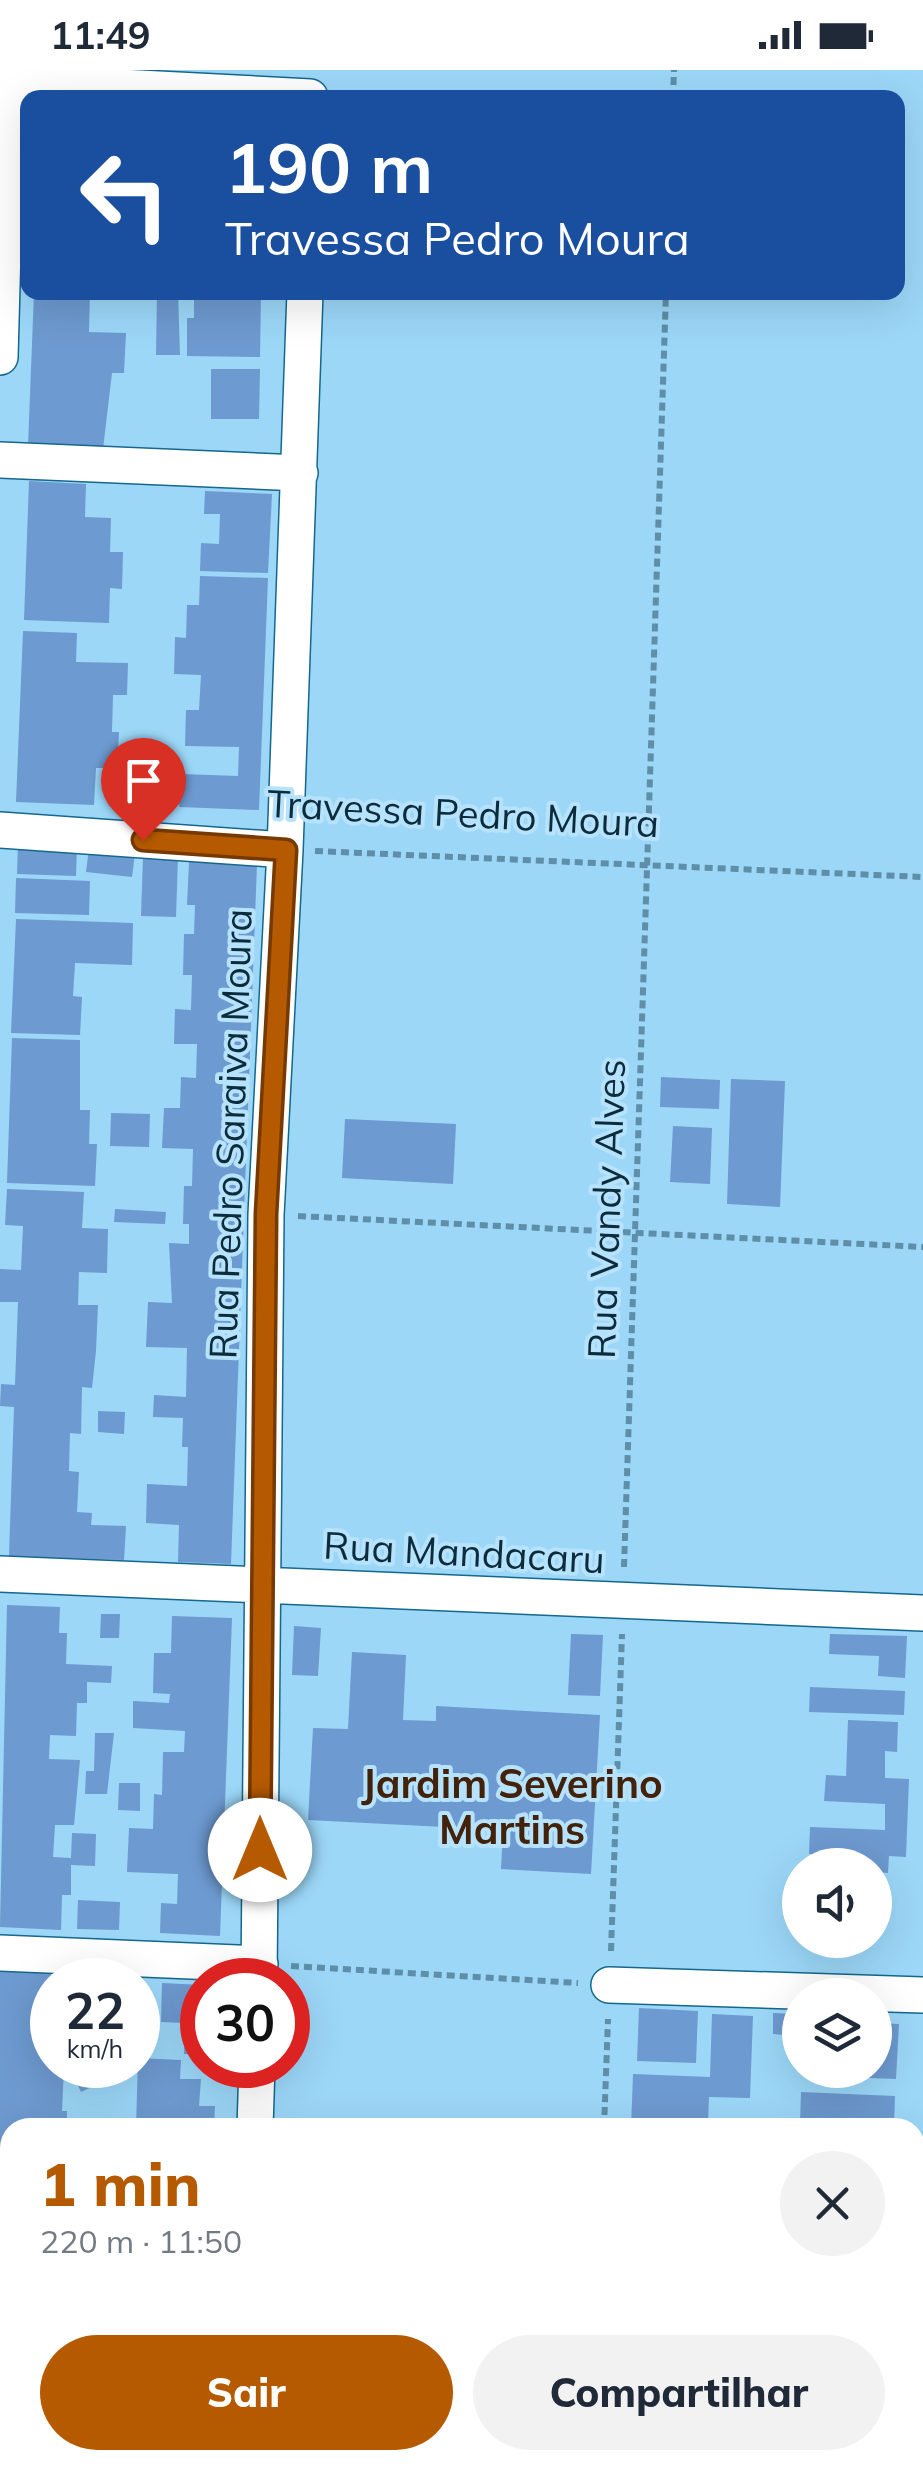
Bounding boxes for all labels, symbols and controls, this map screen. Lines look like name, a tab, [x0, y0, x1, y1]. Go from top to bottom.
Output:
text: 11:49	[50, 11, 151, 59]
text: 190 m	[225, 123, 433, 211]
icon: left	[60, 130, 190, 260]
text: Travessa Pedro Moura	[225, 210, 690, 266]
pin	[101, 738, 186, 841]
icon: arrive	[116, 753, 171, 808]
street label: Travessa Pedro Moura	[266, 779, 660, 847]
street label: Rua Pedro Saraiva Moura	[198, 908, 262, 1360]
street label: Rua Vandy Alves	[577, 1058, 635, 1360]
street label: Rua Mandacaru	[322, 1521, 606, 1583]
district label: Jardim Severino Martins	[361, 1758, 663, 1854]
position arrow	[208, 1798, 312, 1902]
map controls	[782, 1848, 892, 2088]
button: sound	[782, 1848, 892, 1958]
speed limit sign: 30	[180, 1958, 310, 2088]
button: layers	[782, 1978, 892, 2088]
text: 22	[65, 1979, 125, 2042]
text: km/h	[67, 2033, 123, 2064]
text: 1 min	[40, 2146, 201, 2221]
button: close	[780, 2151, 885, 2256]
text: 220 m · 11:50	[40, 2221, 242, 2261]
button: Sair	[40, 2335, 453, 2450]
button: Compartilhar	[473, 2335, 885, 2450]

